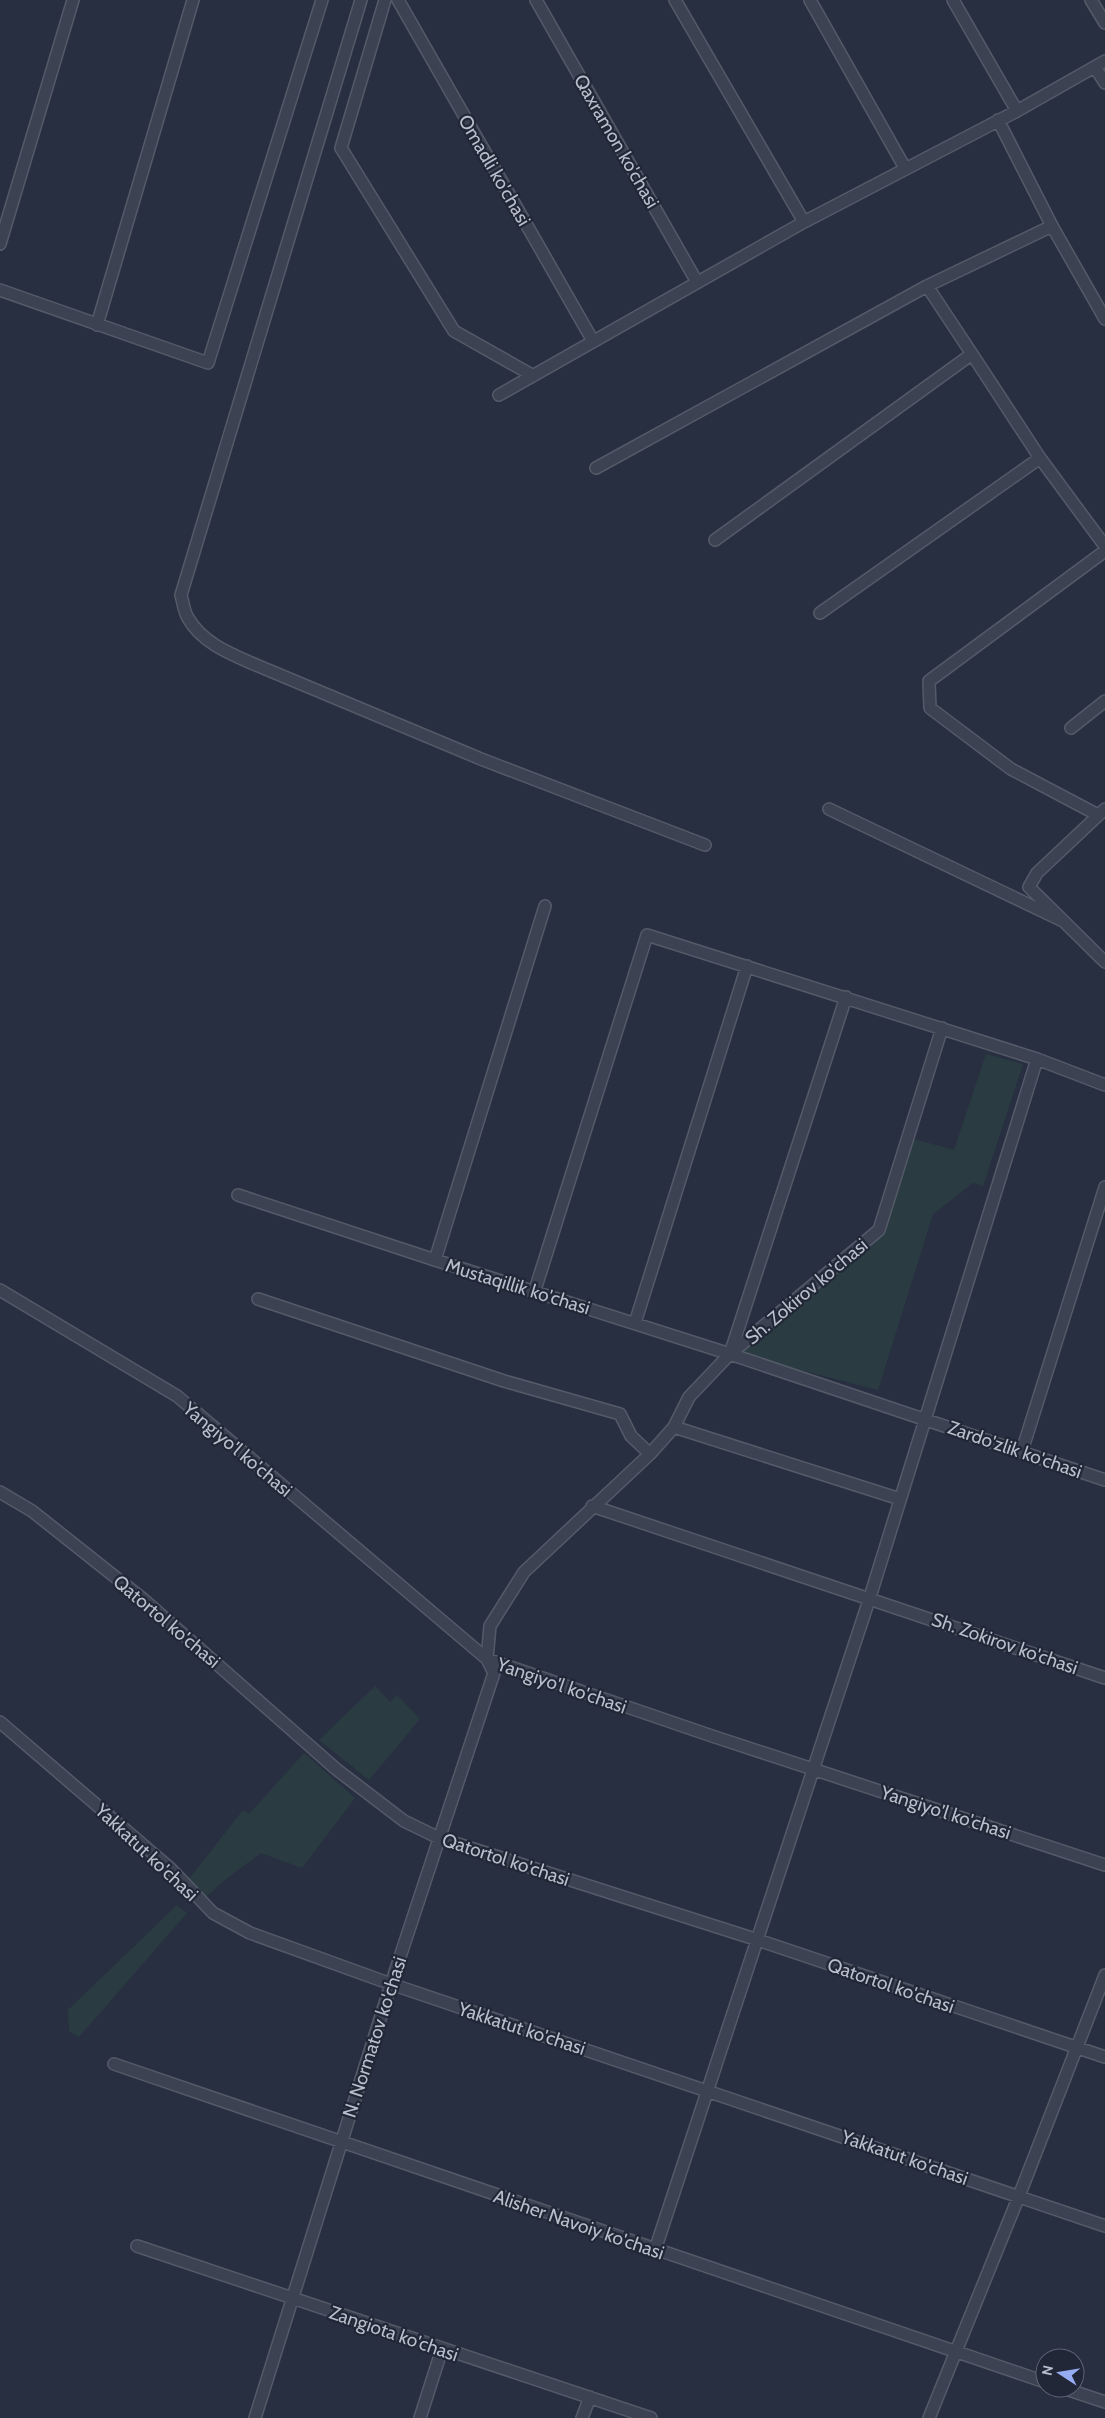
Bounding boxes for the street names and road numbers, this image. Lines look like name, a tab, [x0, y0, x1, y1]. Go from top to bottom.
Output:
street label: Qaxramon ko'chasi	[569, 70, 664, 212]
street label: Omadli ko'chasi	[453, 111, 536, 230]
street label: Sh. Zokirov ko'chasi	[740, 1233, 872, 1349]
street label: Mustaqillik ko'chasi	[443, 1254, 593, 1319]
street label: Yangiyo'l ko'chasi	[178, 1396, 297, 1502]
street label: Zardo'zlik ko'chasi	[945, 1416, 1085, 1483]
street label: Qatortol ko'chasi	[108, 1570, 225, 1673]
street label: Sh. Zokirov ko'chasi	[929, 1608, 1081, 1679]
street label: Yangiyo'l ko'chasi	[493, 1652, 630, 1718]
street label: Yangiyo'l ko'chasi	[877, 1780, 1014, 1844]
street label: Yakkatut ko'chasi	[90, 1798, 203, 1906]
street label: Qatortol ko'chasi	[439, 1828, 573, 1891]
street label: Qatortol ko'chasi	[824, 1953, 957, 2018]
street label: N. Normatov ko'chasi	[338, 1954, 411, 2121]
street label: Yakkatut ko'chasi	[454, 1997, 588, 2060]
street label: Yakkatut ko'chasi	[837, 2125, 971, 2190]
street label: Alisher Navoiy ko'chasi	[491, 2185, 667, 2264]
street label: Zangiota ko'chasi	[326, 2301, 461, 2366]

